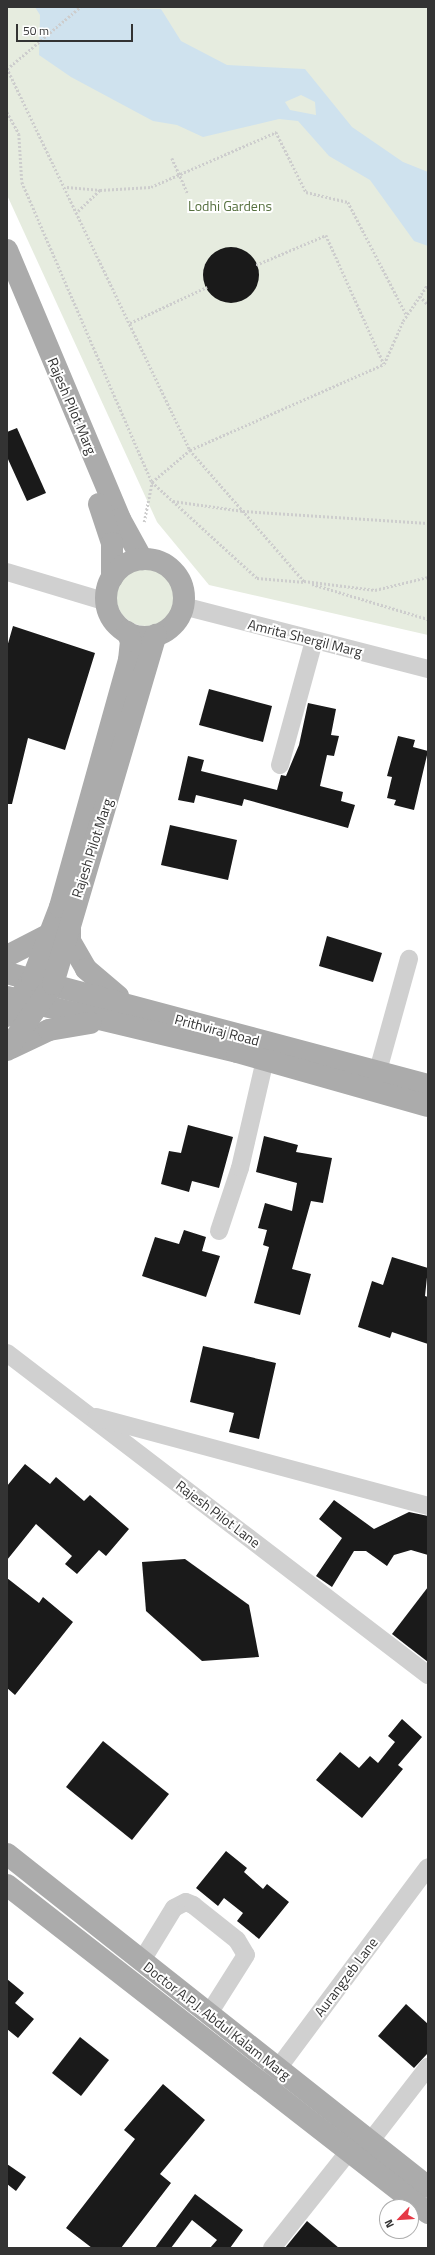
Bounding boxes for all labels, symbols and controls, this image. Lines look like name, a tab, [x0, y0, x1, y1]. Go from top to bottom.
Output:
scale bar	[18, 16, 135, 42]
text: 50 m	[23, 21, 49, 40]
park label: Lodhi Gardens	[188, 198, 272, 214]
street label: Rajesh Pilot Marg	[44, 355, 100, 457]
street label: Amrita Shergil Marg	[246, 616, 364, 660]
street label: Rajesh Pilot Marg	[68, 796, 116, 900]
street label: Prithviraj Road	[173, 1011, 261, 1049]
street label: Rajesh Pilot Lane	[173, 1477, 263, 1551]
street label: Aurangzeb Lane	[311, 1934, 381, 2020]
street label: Doctor A.P.J. Abdul Kalam Marg	[140, 1958, 294, 2084]
north arrow	[379, 2199, 419, 2239]
text: N	[380, 2217, 398, 2230]

